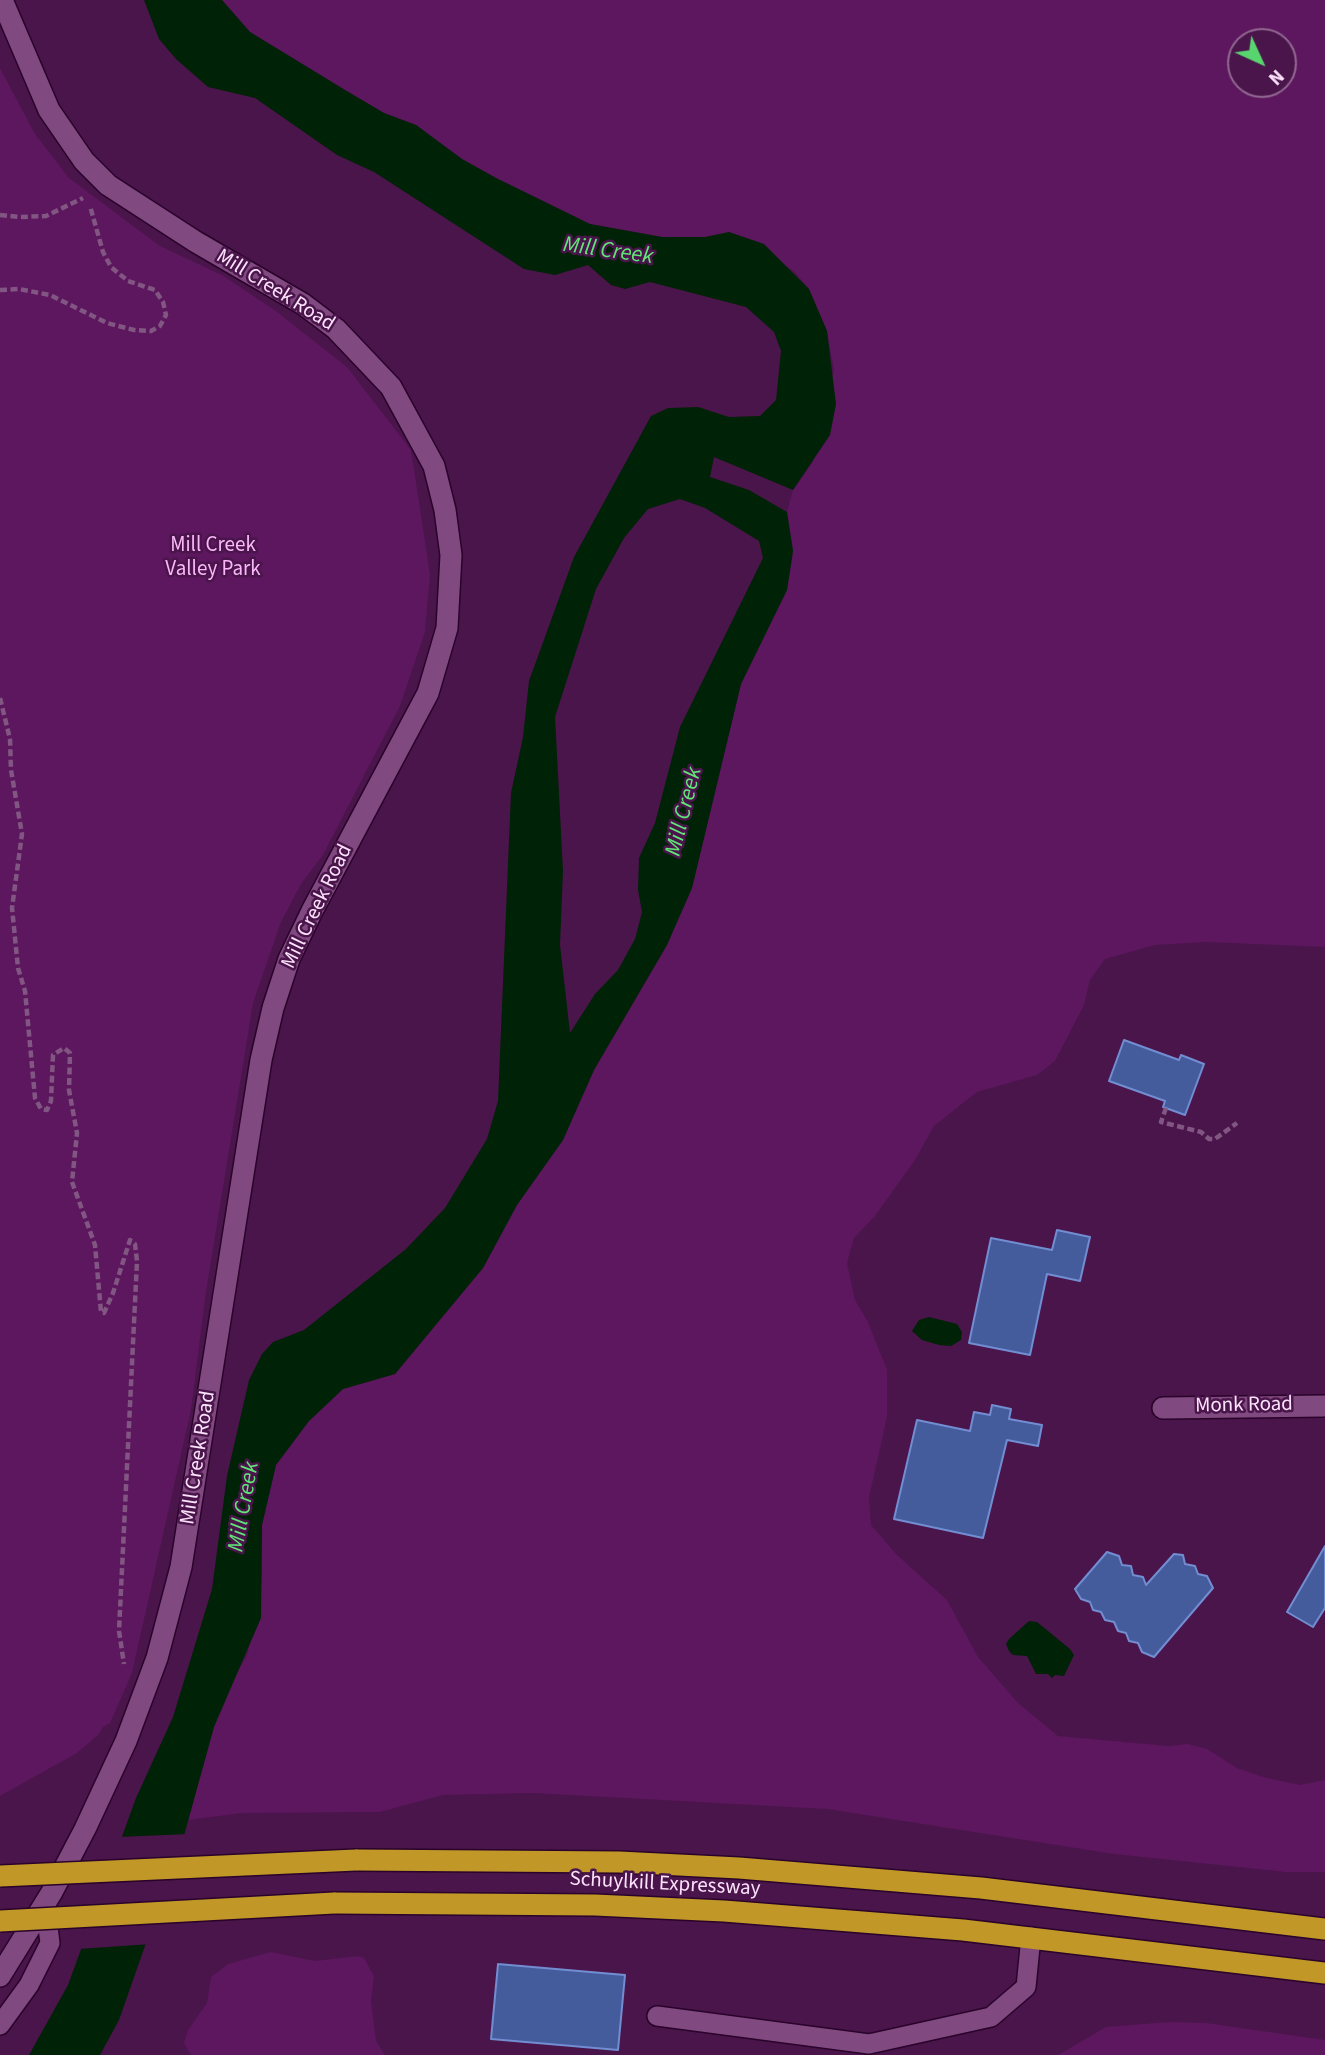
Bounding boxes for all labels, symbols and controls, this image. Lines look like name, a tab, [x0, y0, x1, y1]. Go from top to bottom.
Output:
north arrow	[1227, 28, 1297, 98]
text: N	[1262, 63, 1290, 91]
water label: Mill Creek	[561, 232, 655, 272]
street label: Mill Creek Road	[211, 245, 339, 337]
park label: Mill Creek Valley Park	[165, 533, 261, 583]
water label: Mill Creek	[661, 765, 709, 859]
street label: Mill Creek Road	[277, 841, 359, 973]
street label: Mill Creek Road	[176, 1389, 222, 1527]
street label: Monk Road	[1195, 1393, 1293, 1419]
water label: Mill Creek	[224, 1460, 266, 1554]
street label: Schuylkill Expressway	[569, 1867, 761, 1903]

